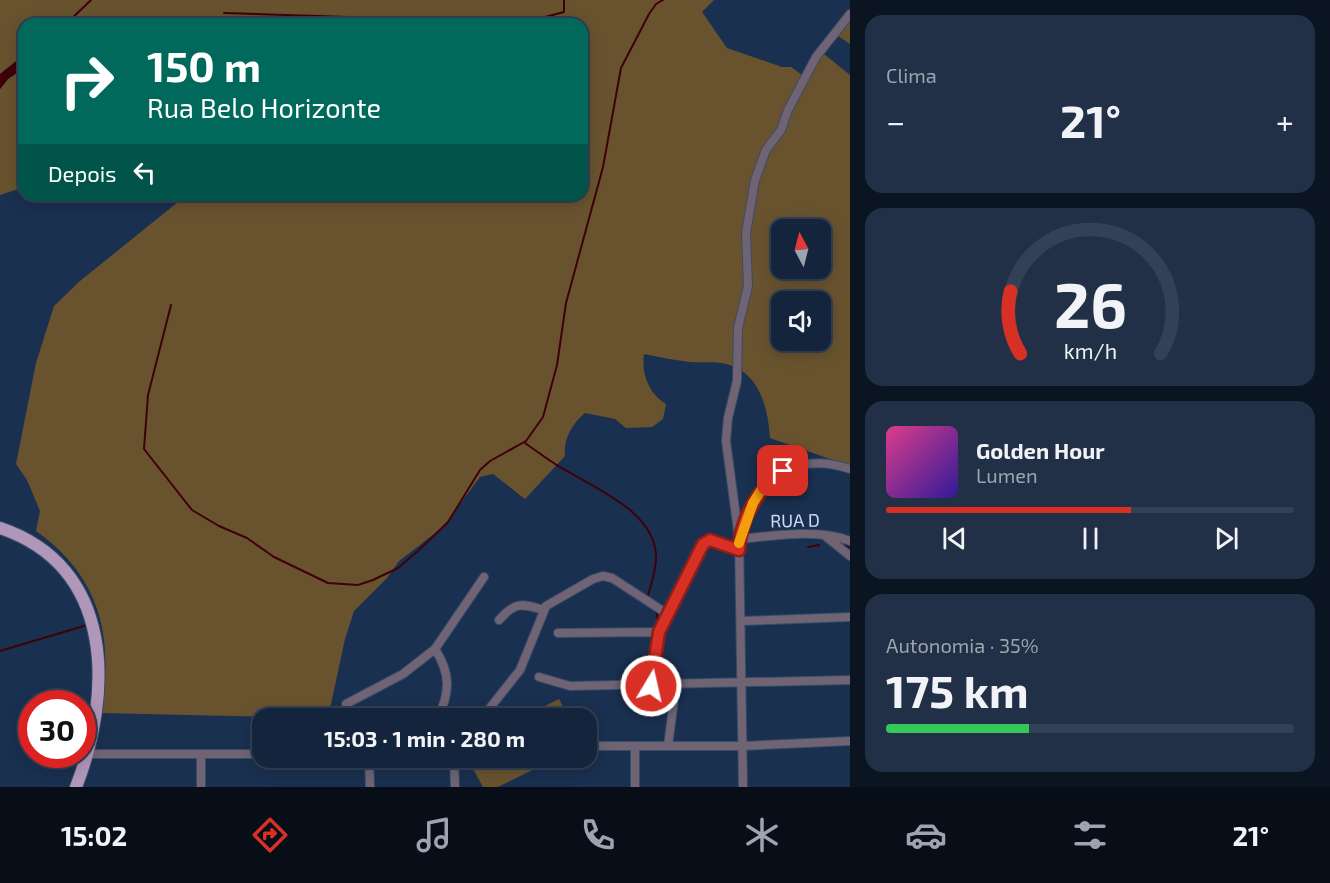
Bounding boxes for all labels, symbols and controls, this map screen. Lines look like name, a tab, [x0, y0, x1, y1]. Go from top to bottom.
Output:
text: 150 m	[147, 40, 261, 90]
icon: right	[48, 42, 126, 120]
text: Clima	[886, 63, 937, 87]
text: Rua Belo Horizonte	[147, 91, 381, 123]
text: 21°	[1060, 93, 1121, 147]
text: −	[886, 101, 905, 141]
text: +	[1276, 101, 1294, 141]
icon: left	[128, 156, 161, 189]
text: Depois	[48, 160, 116, 186]
north arrow	[771, 219, 831, 279]
map controls	[771, 219, 831, 351]
text: 26	[1053, 266, 1127, 341]
button: sound	[771, 291, 831, 351]
text: km/h	[1063, 338, 1117, 363]
text: Golden Hour	[976, 437, 1105, 463]
pin	[757, 445, 808, 496]
icon: arrive	[766, 454, 799, 487]
text: Lumen	[976, 463, 1038, 487]
street label: RUA D	[770, 509, 820, 531]
icon: previous	[938, 522, 971, 555]
icon: pause	[1074, 522, 1107, 555]
icon: next	[1210, 522, 1243, 555]
text: Autonomia · 35%	[886, 633, 1039, 657]
position arrow	[619, 654, 683, 718]
text: 175 km	[886, 663, 1029, 717]
speed limit sign: 30	[18, 690, 96, 768]
text: 15:03 · 1 min · 280 m	[324, 725, 525, 751]
icon: directions	[249, 814, 291, 856]
icon: music	[413, 814, 455, 856]
icon: phone	[577, 814, 619, 856]
icon: climate	[741, 814, 783, 856]
icon: car	[905, 814, 947, 856]
icon: filters	[1069, 814, 1111, 856]
text: 15:02	[61, 819, 127, 851]
text: 21°	[1232, 819, 1269, 851]

